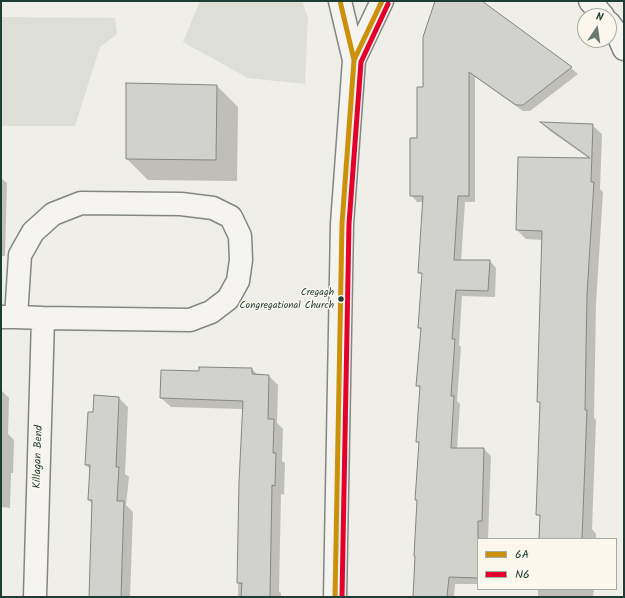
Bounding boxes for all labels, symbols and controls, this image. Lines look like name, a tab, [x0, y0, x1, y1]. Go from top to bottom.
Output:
north arrow	[577, 8, 617, 48]
text: N	[594, 8, 605, 27]
place label: Cregagh Congregational Church	[240, 287, 334, 310]
marker: Cregagh Congregational Church	[336, 294, 346, 304]
street label: Killagan Bend	[31, 425, 47, 489]
legend	[477, 538, 617, 590]
text: 6A	[515, 545, 529, 564]
text: N6	[515, 565, 530, 584]

